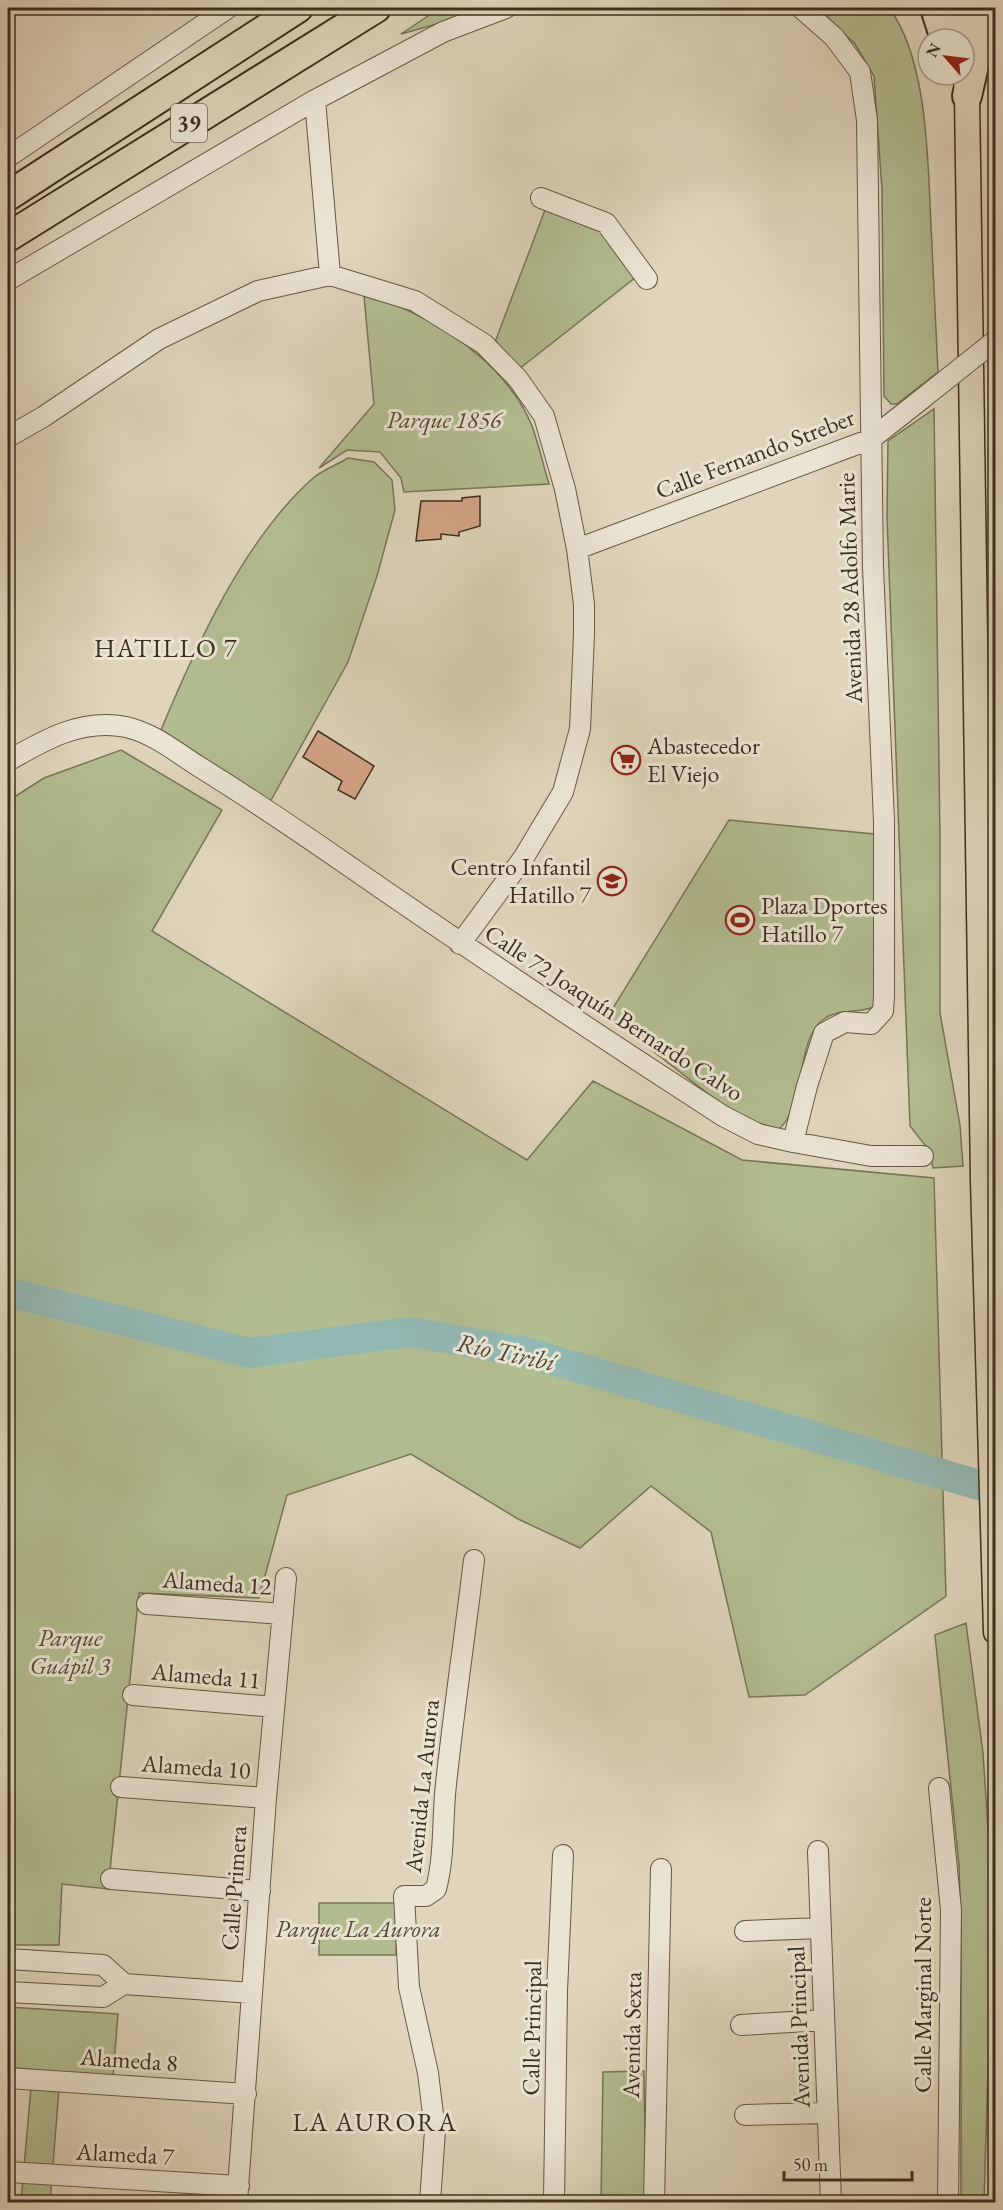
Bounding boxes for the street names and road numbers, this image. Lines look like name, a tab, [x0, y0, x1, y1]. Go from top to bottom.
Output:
road number: 39	[171, 104, 207, 142]
street label: Calle Fernando Streber	[651, 401, 859, 506]
street label: Avenida 28 Adolfo Marie	[830, 472, 869, 705]
street label: Calle 72 Joaquín Bernardo Calvo	[479, 917, 750, 1108]
street label: Alameda 12	[160, 1563, 273, 1602]
street label: Alameda 11	[149, 1655, 262, 1696]
street label: Avenida La Aurora	[397, 1697, 446, 1875]
street label: Alameda 10	[139, 1747, 252, 1786]
street label: Calle Primera	[214, 1824, 253, 1951]
street label: Calle Marginal Norte	[907, 1897, 938, 2093]
street label: Avenida Principal	[780, 1945, 817, 2110]
street label: Calle Principal	[515, 1960, 548, 2096]
street label: Avenida Sexta	[615, 1971, 648, 2100]
street label: Alameda 8	[78, 2041, 179, 2078]
street label: Alameda 7	[74, 2135, 175, 2172]

